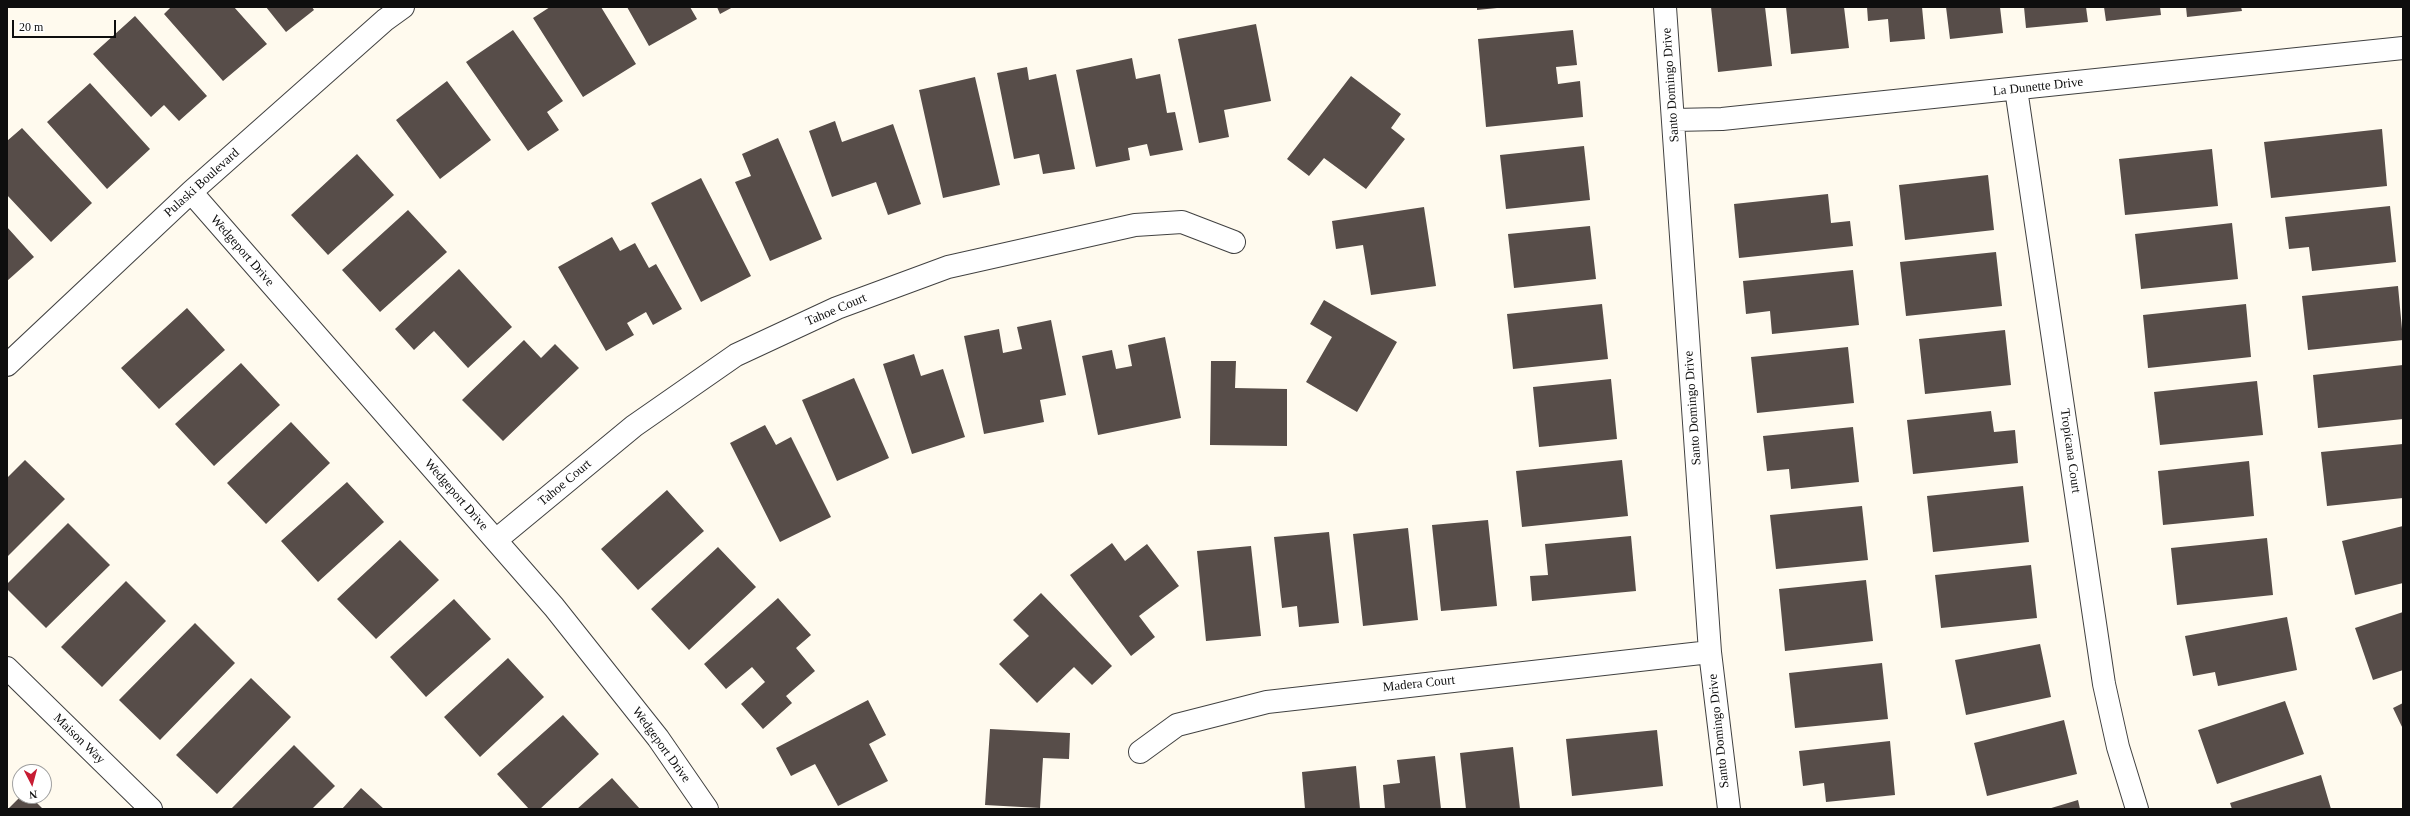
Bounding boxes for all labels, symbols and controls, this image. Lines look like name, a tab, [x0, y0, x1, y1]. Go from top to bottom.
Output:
scale bar	[14, 12, 118, 38]
text: 20 m	[19, 20, 43, 34]
street label: Santo Domingo Drive	[1659, 27, 1683, 143]
street label: La Dunette Drive	[1992, 74, 2084, 100]
street label: Pulaski Boulevard	[161, 145, 243, 221]
street label: Wedgeport Drive	[207, 212, 277, 290]
street label: Tahoe Court	[803, 290, 869, 330]
street label: Santo Domingo Drive	[1681, 350, 1705, 466]
street label: Tropicana Court	[2056, 408, 2084, 494]
street label: Wedgeport Drive	[421, 456, 491, 534]
street label: Tahoe Court	[535, 456, 595, 510]
street label: Madera Court	[1382, 672, 1456, 696]
street label: Santo Domingo Drive	[1705, 673, 1733, 789]
street label: Wedgeport Drive	[628, 704, 694, 786]
street label: Maison Way	[50, 711, 108, 767]
north arrow	[12, 764, 52, 804]
text: N	[29, 789, 38, 801]

